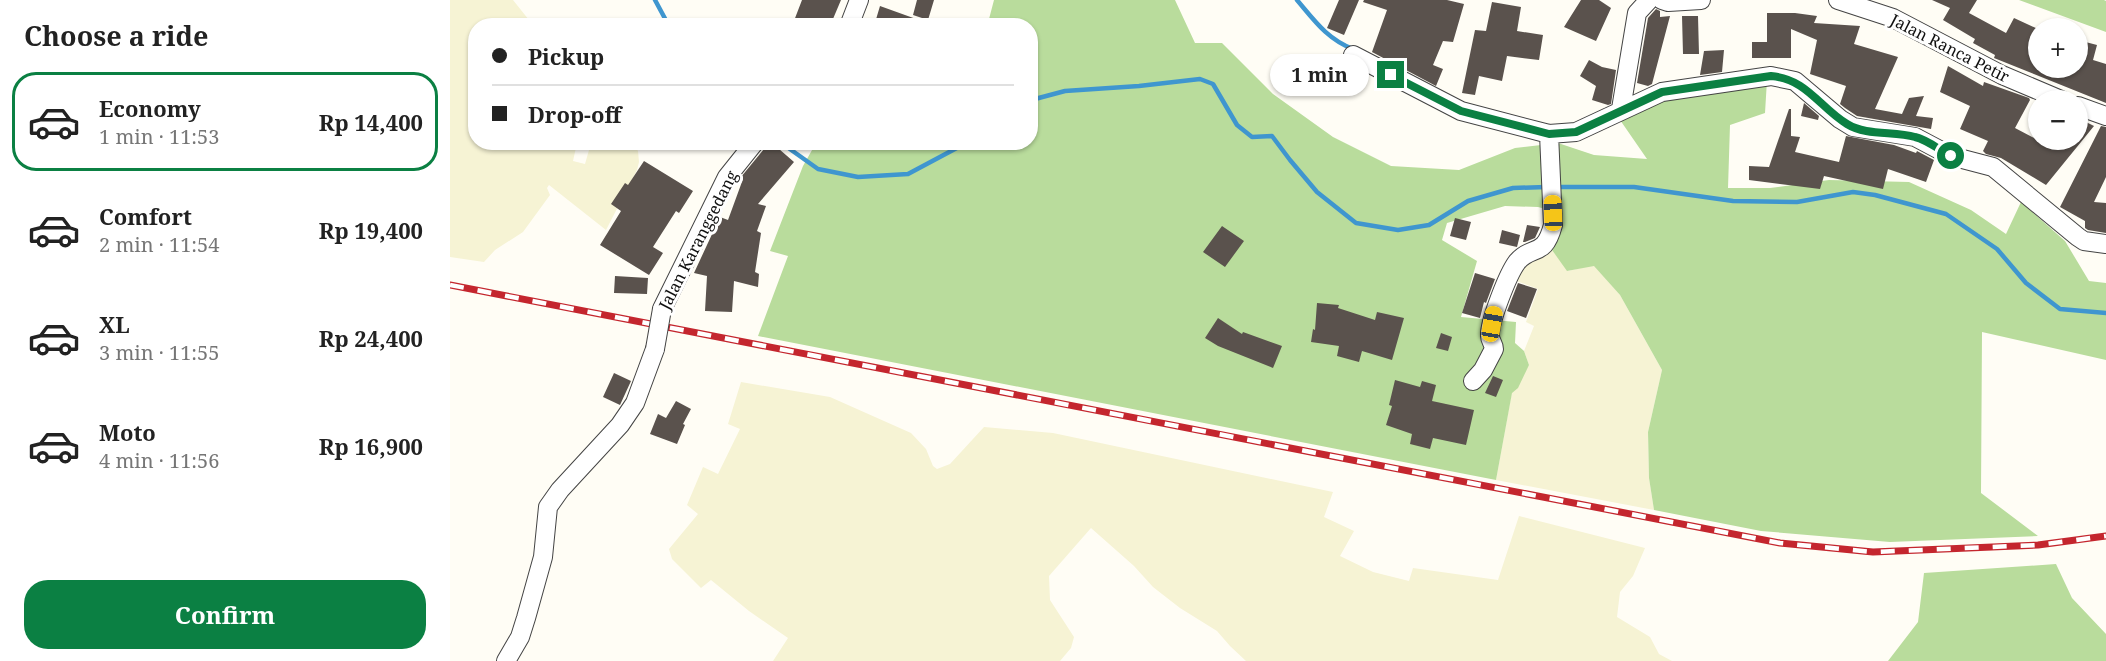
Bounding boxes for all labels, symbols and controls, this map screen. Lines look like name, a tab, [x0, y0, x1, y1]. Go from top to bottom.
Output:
street label: Jalan Ranca Petir	[1886, 8, 2014, 88]
text: Choose a ride	[24, 17, 209, 54]
map controls	[2028, 18, 2088, 150]
button: +	[2028, 18, 2088, 78]
text: Pickup	[528, 41, 604, 71]
callout: 1 min	[1271, 54, 1370, 96]
text: 1 min	[1291, 61, 1348, 88]
route end	[1377, 61, 1404, 88]
button: −	[2028, 90, 2088, 150]
text: Economy	[99, 93, 201, 123]
icon: car	[27, 95, 81, 149]
text: Drop-off	[528, 99, 621, 129]
text: Rp 14,400	[319, 107, 423, 137]
text: 1 min · 11:53	[99, 123, 219, 150]
route start	[1937, 142, 1964, 169]
street label: Jalan Karanggedang	[653, 166, 743, 314]
car	[1543, 195, 1563, 231]
text: Comfort	[99, 201, 192, 231]
icon: car	[27, 203, 81, 257]
text: Rp 19,400	[319, 215, 423, 245]
text: 2 min · 11:54	[99, 231, 219, 258]
car	[1480, 305, 1504, 343]
text: XL	[99, 309, 130, 339]
icon: car	[27, 311, 81, 365]
text: Rp 24,400	[319, 323, 423, 353]
text: 3 min · 11:55	[99, 339, 219, 366]
text: Moto	[99, 417, 156, 447]
icon: car	[27, 419, 81, 473]
text: Rp 16,900	[319, 431, 423, 461]
text: 4 min · 11:56	[99, 447, 219, 474]
button: Confirm	[24, 580, 426, 649]

